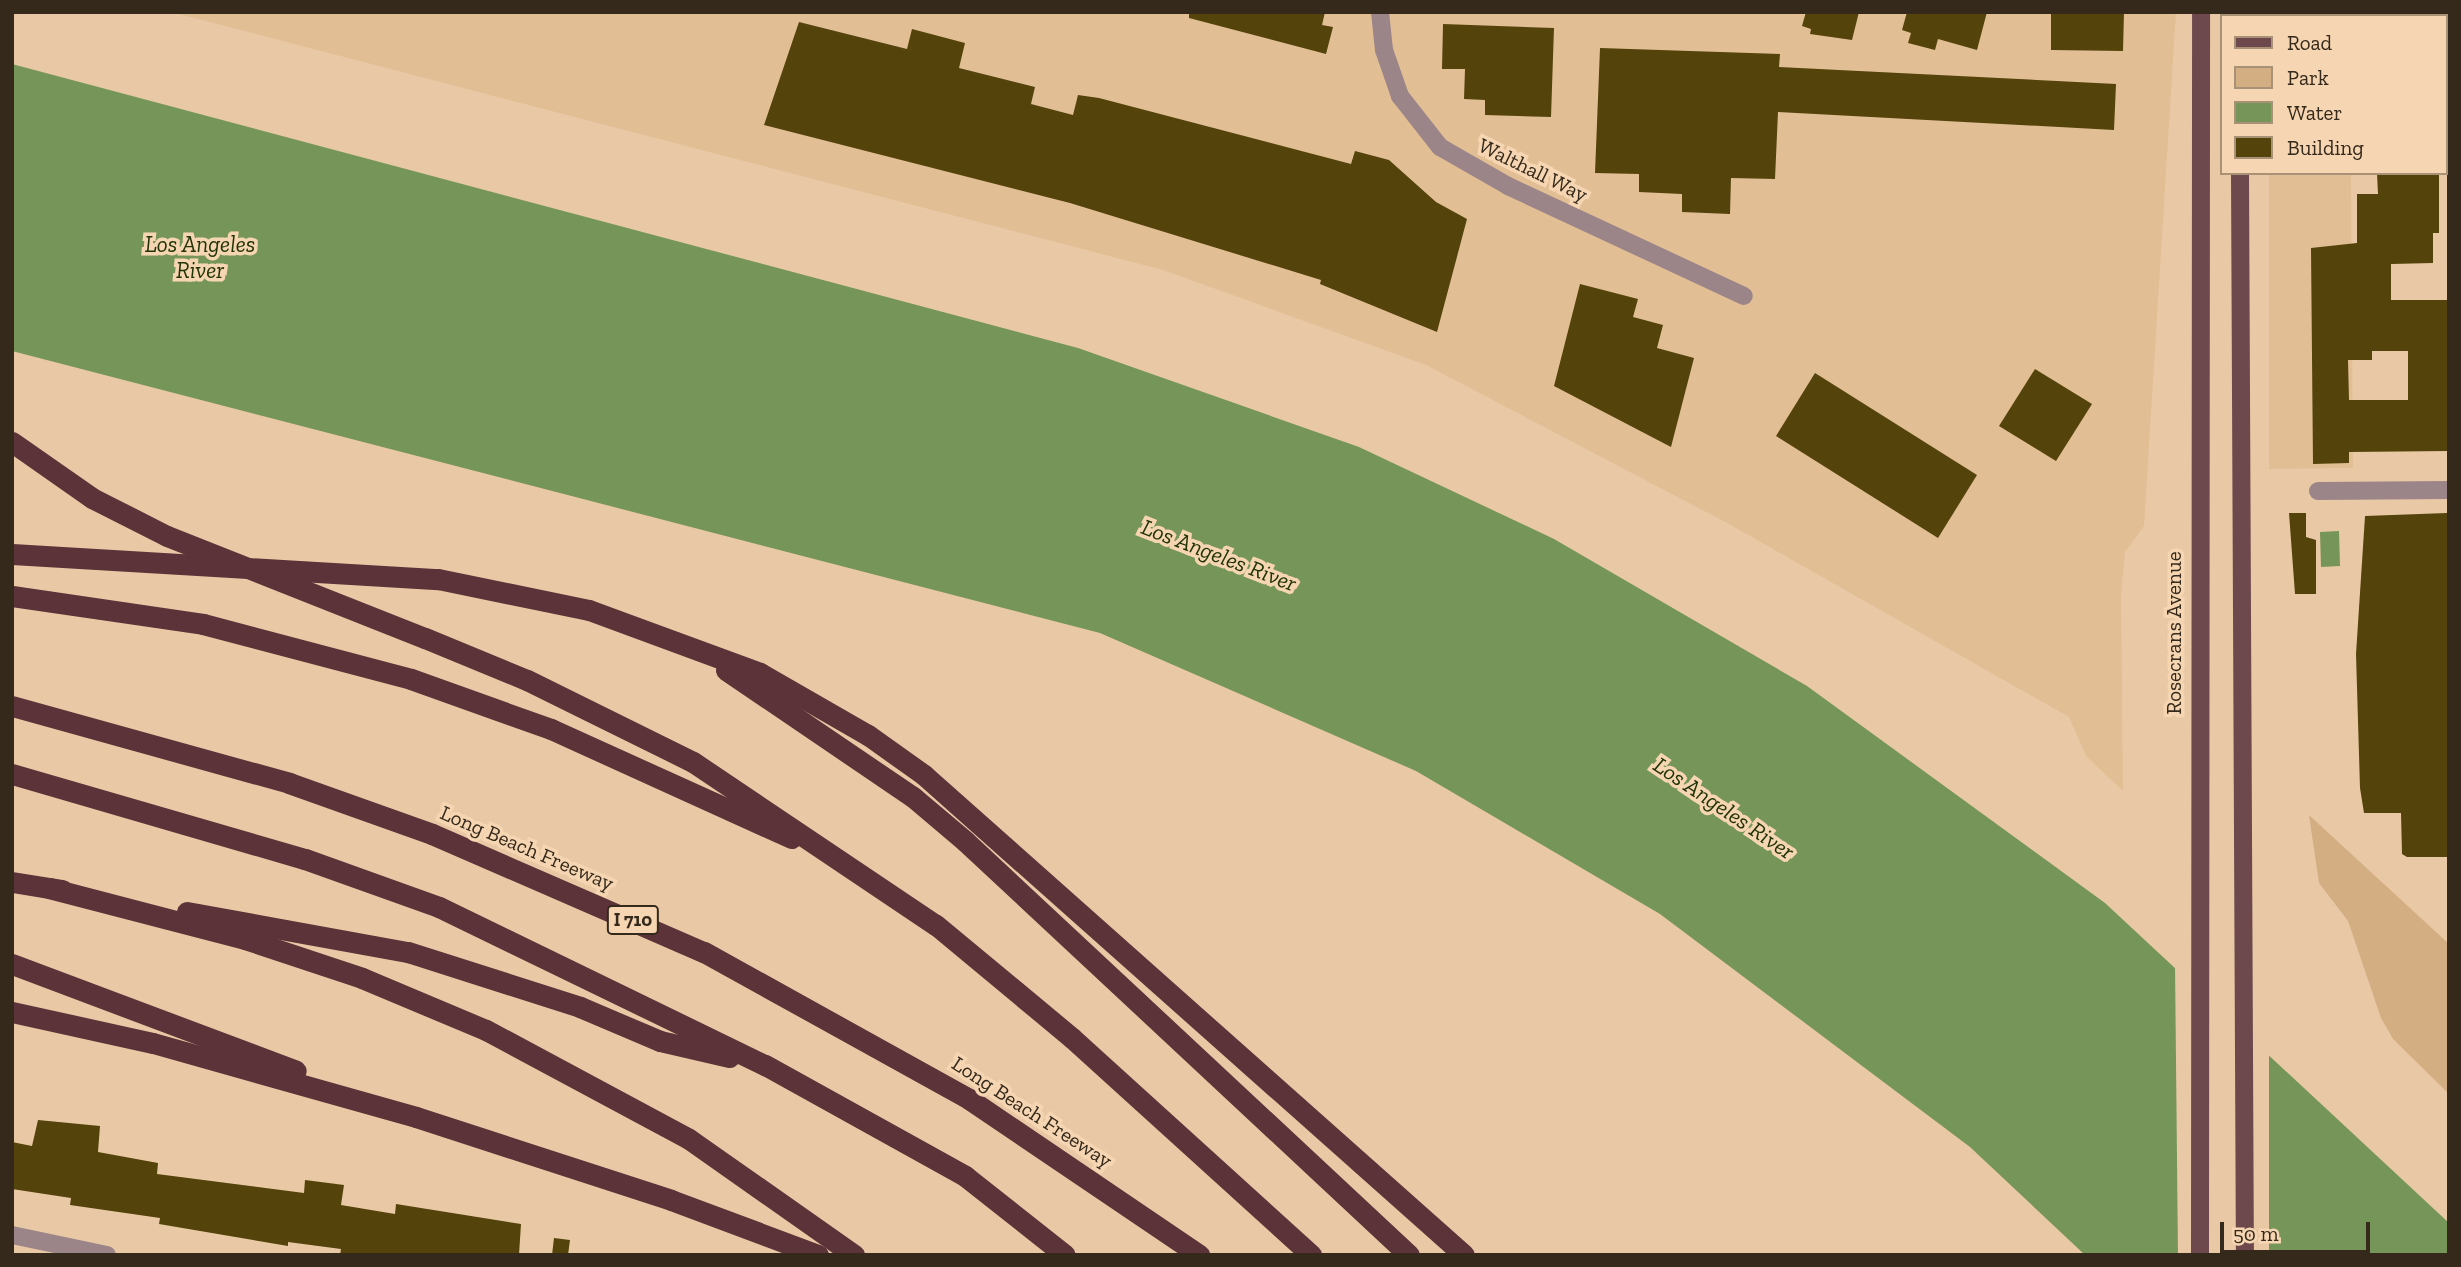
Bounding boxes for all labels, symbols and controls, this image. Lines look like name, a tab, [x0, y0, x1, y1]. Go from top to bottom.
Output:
legend	[2220, 14, 2447, 175]
text: Road	[2287, 30, 2332, 55]
text: Park	[2287, 65, 2329, 90]
text: Water	[2287, 100, 2342, 125]
street label: Walthall Way	[1474, 133, 1592, 207]
text: Building	[2287, 135, 2364, 160]
water label: Los Angeles River	[144, 230, 256, 284]
water label: Los Angeles River	[1137, 513, 1301, 597]
street label: Rosecrans Avenue	[2161, 551, 2187, 715]
water label: Los Angeles River	[1648, 751, 1800, 865]
street label: Long Beach Freeway	[436, 800, 618, 896]
road number: I 710	[607, 904, 659, 936]
street label: Long Beach Freeway	[947, 1051, 1117, 1173]
scale bar	[2223, 1208, 2374, 1252]
text: 50 m	[2233, 1221, 2279, 1246]

